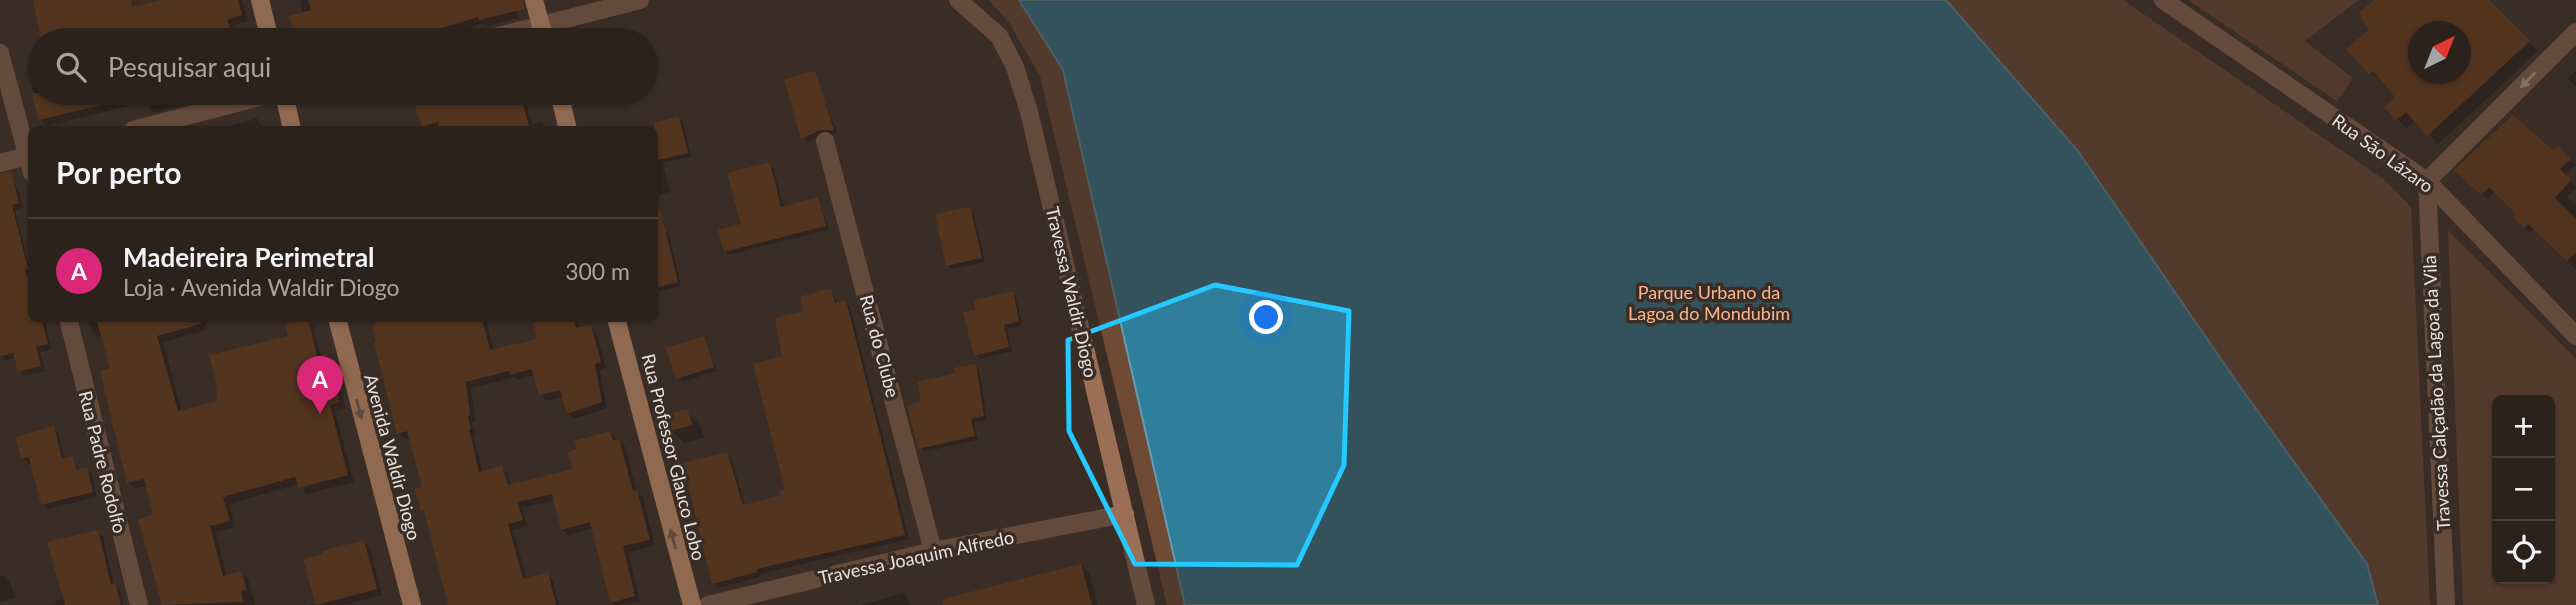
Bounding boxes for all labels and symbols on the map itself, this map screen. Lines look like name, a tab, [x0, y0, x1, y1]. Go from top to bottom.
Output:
north arrow	[2408, 21, 2471, 84]
one-way arrow	[2519, 72, 2536, 89]
street label: Rua São Lázaro	[2328, 109, 2438, 197]
street label: Travessa Waldir Diogo	[1042, 204, 1102, 380]
street label: Travessa Calçadão da Lagoa da Vila	[2418, 255, 2454, 531]
park label: Parque Urbano da Lagoa do Mondubim	[1628, 281, 1790, 324]
street label: Rua do Clube	[856, 292, 904, 400]
your location	[1249, 300, 1283, 334]
street label: Rua Professor Glauco Lobo	[638, 351, 710, 563]
pin: A	[297, 356, 343, 414]
street label: Avenida Waldir Diogo	[360, 371, 426, 543]
street label: Rua Padre Rodolfo	[75, 389, 131, 535]
one-way arrow	[354, 398, 364, 419]
street label: Travessa Joaquim Alfredo	[816, 526, 1016, 588]
one-way arrow	[667, 528, 678, 550]

